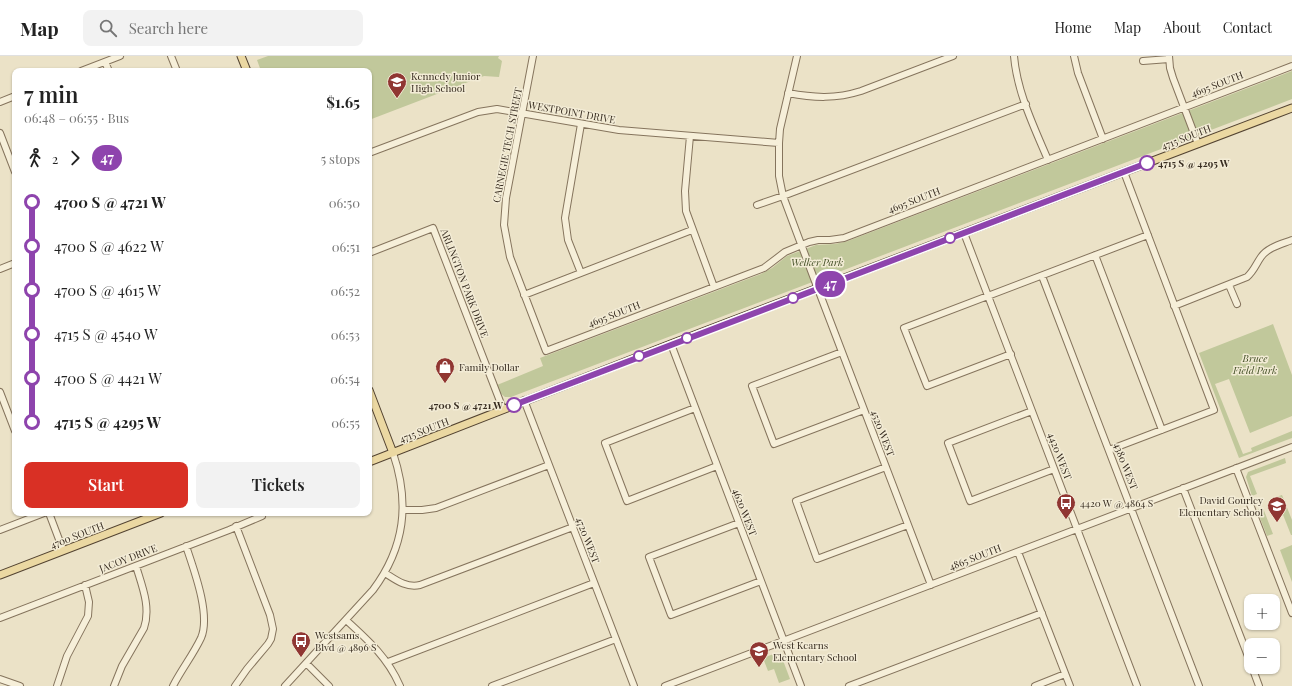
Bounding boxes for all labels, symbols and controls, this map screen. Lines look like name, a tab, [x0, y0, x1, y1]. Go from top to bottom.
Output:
search box	[83, 10, 363, 46]
text: Map	[20, 15, 59, 41]
icon: search	[97, 17, 119, 39]
text: Search here	[129, 18, 208, 38]
text: Home	[1054, 18, 1092, 37]
text: Map	[1114, 18, 1141, 37]
text: About	[1163, 18, 1201, 37]
text: Contact	[1223, 18, 1272, 37]
street label: 4695 SOUTH	[1189, 67, 1246, 100]
place label: Kennedy Junior High School	[411, 69, 481, 95]
school or university icon: Kennedy Junior High School	[386, 71, 408, 99]
text: 7 min	[24, 79, 78, 109]
street label: CARNEGIE TECH STREET	[489, 86, 525, 204]
text: $1.65	[326, 92, 360, 112]
street label: WESTPOINT DRIVE	[526, 97, 617, 127]
text: 06:48 – 06:55 · Bus	[24, 109, 129, 126]
street label: 4715 SOUTH	[1159, 121, 1213, 153]
icon: walk	[24, 147, 46, 169]
icon: forward	[64, 147, 86, 169]
text: 47	[100, 148, 114, 167]
text: 2	[52, 150, 58, 167]
text: 5 stops	[321, 150, 360, 167]
marker: 4715 S @ 4295 W	[1139, 155, 1155, 171]
place label: 4715 S @ 4295 W	[1158, 156, 1230, 170]
street label: 4695 SOUTH	[886, 183, 943, 216]
text: 4700 S @ 4721 W	[54, 192, 166, 212]
text: 06:50	[329, 194, 360, 211]
street label: ARLINGTON PARK DRIVE	[437, 226, 492, 339]
unlabelled marker	[944, 232, 956, 244]
text: 4700 S @ 4622 W	[54, 236, 164, 256]
text: 06:51	[332, 238, 360, 255]
park label: Welker Park	[791, 255, 843, 269]
line badge: 47	[812, 271, 848, 297]
text: 47	[823, 274, 837, 293]
text: 4700 S @ 4615 W	[54, 280, 161, 300]
text: 06:52	[330, 282, 360, 299]
unlabelled marker	[787, 292, 799, 304]
street label: 4695 SOUTH	[586, 297, 643, 330]
text: 4715 S @ 4540 W	[54, 324, 158, 344]
text: 06:53	[331, 326, 360, 343]
unlabelled marker	[681, 332, 693, 344]
unlabelled marker	[633, 350, 645, 362]
park label: Bruce Field Park	[1232, 351, 1277, 377]
shop icon: Family Dollar	[434, 356, 456, 384]
place label: Family Dollar	[459, 360, 520, 374]
text: 4700 S @ 4421 W	[54, 368, 162, 388]
text: 06:54	[330, 370, 360, 387]
marker: 4700 S @ 4721 W	[506, 397, 522, 413]
place label: 4700 S @ 4721 W	[429, 398, 503, 412]
street label: 4520 WEST	[868, 408, 898, 458]
text: 4715 S @ 4295 W	[54, 412, 161, 432]
text: 06:55	[331, 414, 360, 431]
street label: 4715 SOUTH	[397, 414, 451, 446]
street label: 4420 WEST	[1045, 430, 1075, 482]
street label: 4380 WEST	[1111, 440, 1141, 492]
button: Start	[24, 462, 188, 508]
button: Tickets	[196, 462, 360, 508]
street label: 4620 WEST	[730, 486, 760, 538]
bus stop icon: 4420 W @ 4864 S	[1055, 492, 1077, 520]
place label: David Gourley Elementary School	[1179, 493, 1263, 519]
school or university icon: David Gourley Elementary School	[1266, 495, 1288, 523]
place label: 4420 W @ 4864 S	[1080, 496, 1153, 510]
street label: 4720 WEST	[573, 515, 603, 565]
street label: 4700 SOUTH	[48, 518, 106, 552]
street label: 4865 SOUTH	[947, 540, 1004, 573]
street label: JACOY DRIVE	[96, 541, 159, 576]
map controls	[1244, 594, 1280, 674]
button: +	[1244, 594, 1280, 630]
place label: Westsams Blvd @ 4896 S	[314, 628, 376, 654]
bus stop icon: Westsams Blvd @ 4896 S	[290, 630, 312, 658]
place label: West Kearns Elementary School	[772, 638, 857, 664]
button: −	[1244, 638, 1280, 674]
school or university icon: West Kearns Elementary School	[748, 640, 770, 668]

